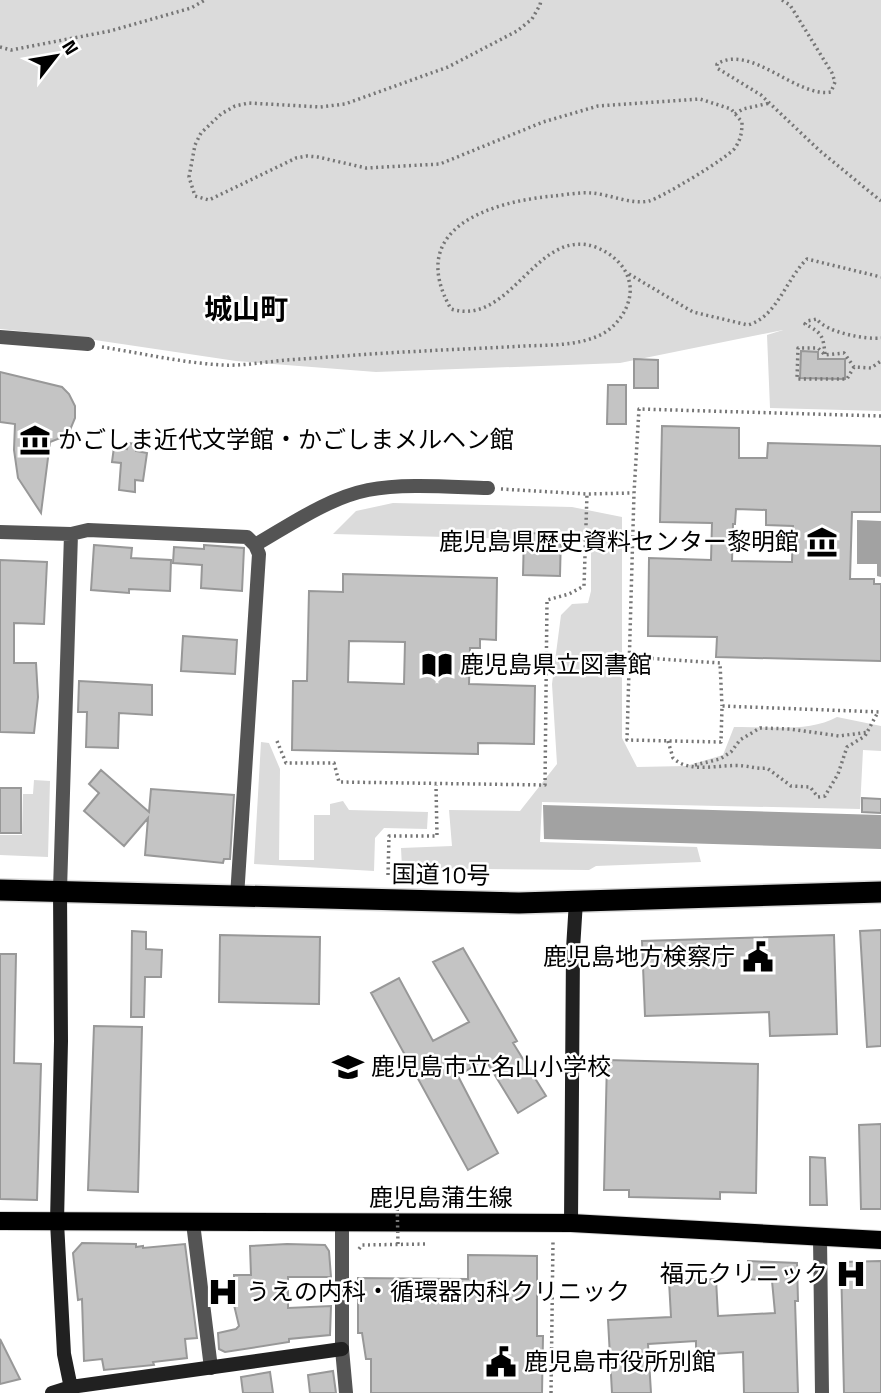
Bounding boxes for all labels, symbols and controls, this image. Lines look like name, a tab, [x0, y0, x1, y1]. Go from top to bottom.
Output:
north arrow	[21, 21, 91, 91]
text: N	[55, 34, 87, 60]
district label: 城山町	[204, 287, 288, 330]
place label: かごしま近代文学館・かごしまメルヘン館	[58, 421, 514, 457]
museum icon: かごしま近代文学館・かごしまメルヘン館	[18, 423, 52, 457]
place label: 鹿児島県歴史資料センター黎明館	[439, 523, 799, 559]
museum icon: 鹿児島県歴史資料センター黎明館	[805, 525, 839, 559]
place label: 鹿児島県立図書館	[460, 646, 652, 682]
library icon: 鹿児島県立図書館	[420, 648, 454, 682]
street label: 国道10号	[391, 855, 491, 893]
place label: 鹿児島地方検察庁	[543, 938, 735, 974]
public building icon: 鹿児島地方検察庁	[741, 940, 775, 974]
place label: 鹿児島市立名山小学校	[371, 1048, 611, 1084]
school or university icon: 鹿児島市立名山小学校	[331, 1050, 365, 1084]
street label: 鹿児島蒲生線	[369, 1179, 513, 1215]
place label: 福元クリニック	[660, 1255, 828, 1291]
hospital icon: 福元クリニック	[834, 1257, 868, 1291]
place label: うえの内科・循環器内科クリニック	[246, 1273, 630, 1309]
hospital icon: うえの内科・循環器内科クリニック	[206, 1275, 240, 1309]
place label: 鹿児島市役所別館	[524, 1343, 716, 1379]
public building icon: 鹿児島市役所別館	[484, 1345, 518, 1379]

